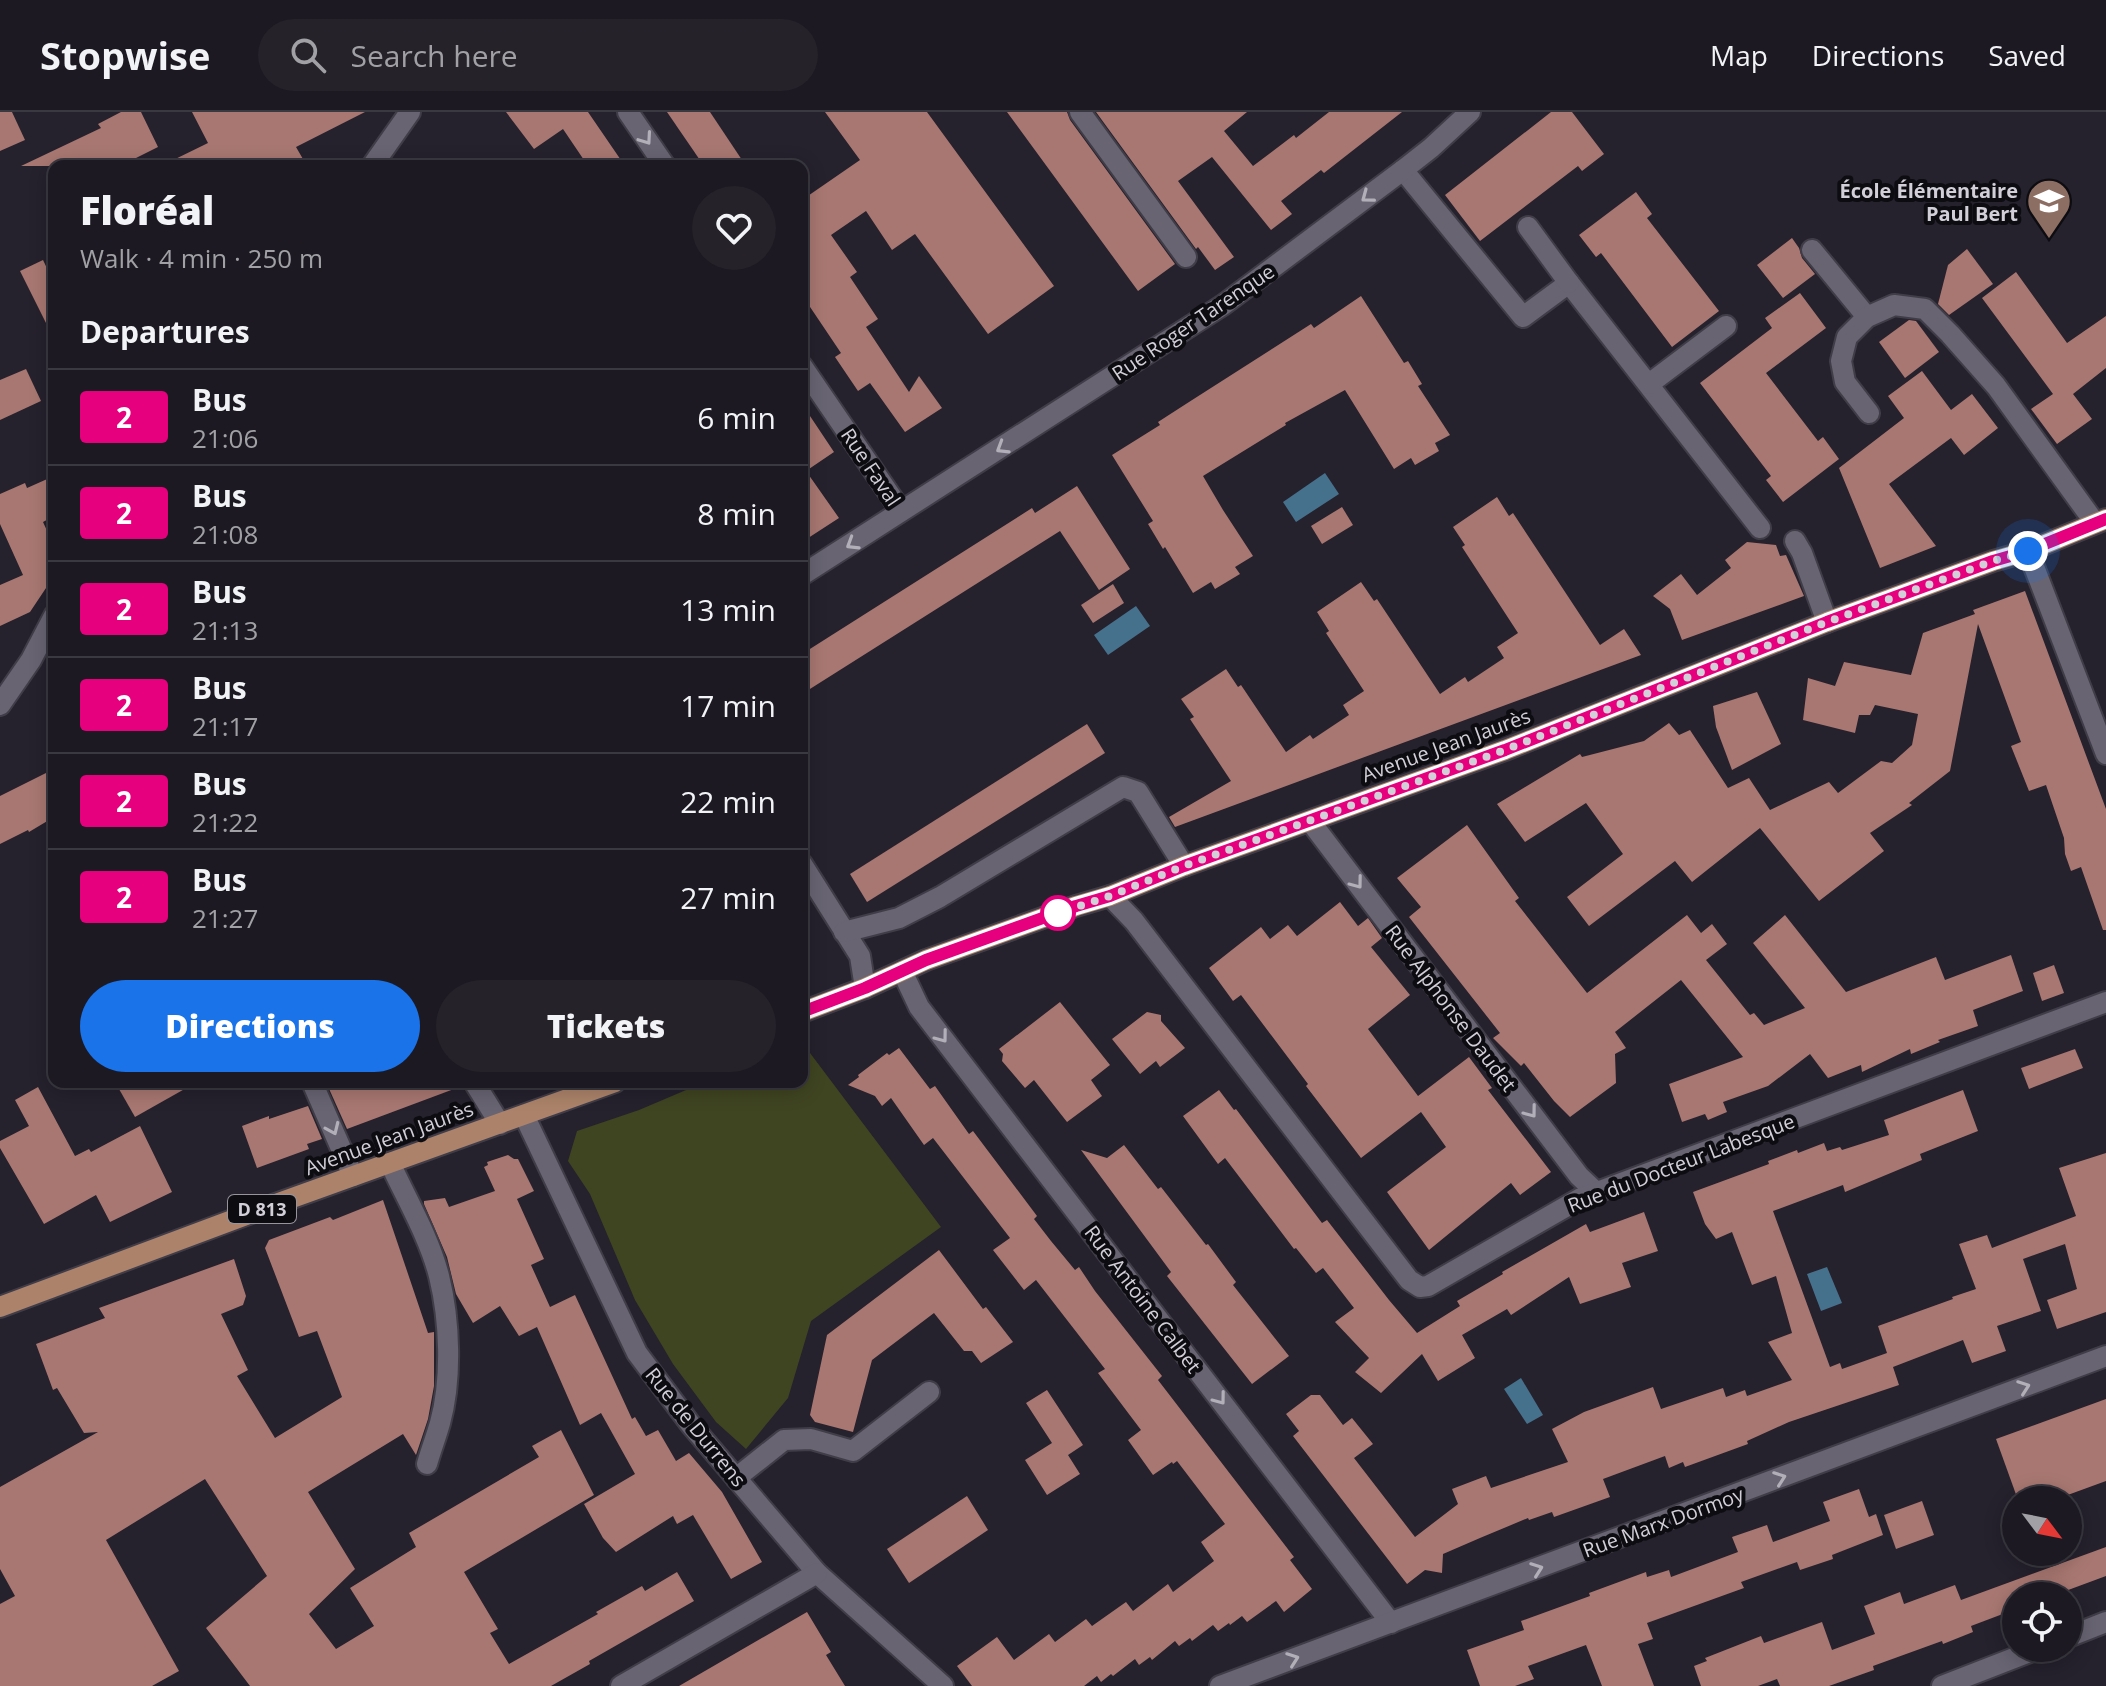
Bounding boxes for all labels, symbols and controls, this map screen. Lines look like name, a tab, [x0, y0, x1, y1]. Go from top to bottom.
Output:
search box	[258, 19, 818, 91]
text: Stopwise	[40, 29, 210, 81]
icon: search	[286, 33, 330, 77]
text: Search here	[350, 35, 518, 76]
text: Map	[1710, 36, 1768, 74]
text: Directions	[1812, 36, 1944, 74]
text: Saved	[1988, 36, 2066, 74]
one-way arrow	[636, 130, 651, 145]
place label: École Élémentaire Paul Bert	[1840, 177, 2018, 227]
school or university icon: École Élémentaire Paul Bert	[2025, 177, 2073, 240]
text: Floréal	[80, 184, 214, 236]
button: heart	[692, 186, 776, 270]
one-way arrow	[1361, 188, 1376, 202]
text: Walk · 4 min · 250 m	[80, 240, 323, 276]
street label: Rue Roger Tarenque	[1107, 258, 1279, 386]
text: Departures	[80, 311, 250, 352]
text: Bus	[192, 379, 247, 420]
text: 6 min	[697, 397, 776, 438]
text: 2	[116, 398, 132, 436]
text: 21:06	[192, 420, 258, 456]
street label: Rue Faval	[835, 423, 907, 511]
one-way arrow	[996, 438, 1011, 453]
text: Bus	[192, 475, 247, 516]
text: 8 min	[697, 493, 776, 534]
text: 2	[116, 494, 132, 532]
text: 21:08	[192, 516, 258, 552]
your location	[2008, 531, 2048, 571]
one-way arrow	[846, 534, 861, 549]
text: Bus	[192, 571, 247, 612]
text: 13 min	[680, 589, 776, 630]
text: 2	[116, 590, 132, 628]
text: 21:13	[192, 612, 258, 648]
text: Bus	[192, 667, 247, 708]
text: 17 min	[680, 685, 776, 726]
text: 2	[116, 686, 132, 724]
street label: Avenue Jean Jaurès	[1358, 702, 1534, 788]
text: 21:17	[192, 708, 258, 744]
text: Bus	[192, 763, 247, 804]
text: 22 min	[680, 781, 776, 822]
text: 2	[116, 782, 132, 820]
text: 21:22	[192, 804, 258, 840]
text: Bus	[192, 859, 247, 900]
one-way arrow	[1347, 874, 1361, 889]
text: 27 min	[680, 877, 776, 918]
text: 2	[116, 878, 132, 916]
unlabelled marker	[1041, 896, 1075, 930]
text: 21:27	[192, 900, 258, 936]
street label: Rue Alphonse Daudet	[1379, 919, 1523, 1097]
button: Directions	[80, 980, 420, 1072]
button: Tickets	[436, 980, 776, 1072]
one-way arrow	[933, 1028, 947, 1043]
street label: Avenue Jean Jaurès	[301, 1095, 477, 1181]
one-way arrow	[1521, 1103, 1535, 1118]
street label: Rue du Docteur Labesque	[1564, 1107, 1798, 1219]
one-way arrow	[323, 1121, 339, 1135]
road number: D 813	[228, 1195, 296, 1223]
street label: Rue Antoine Calbet	[1079, 1220, 1207, 1378]
street label: Rue de Durrens	[640, 1362, 752, 1492]
one-way arrow	[2016, 1380, 2030, 1397]
one-way arrow	[1210, 1390, 1224, 1405]
one-way arrow	[1773, 1471, 1787, 1488]
street label: Rue Marx Dormoy	[1579, 1480, 1748, 1564]
north arrow	[2002, 1486, 2082, 1566]
map controls	[2002, 1486, 2082, 1662]
one-way arrow	[1529, 1562, 1543, 1579]
button: locate	[2002, 1582, 2082, 1662]
one-way arrow	[1285, 1652, 1299, 1669]

